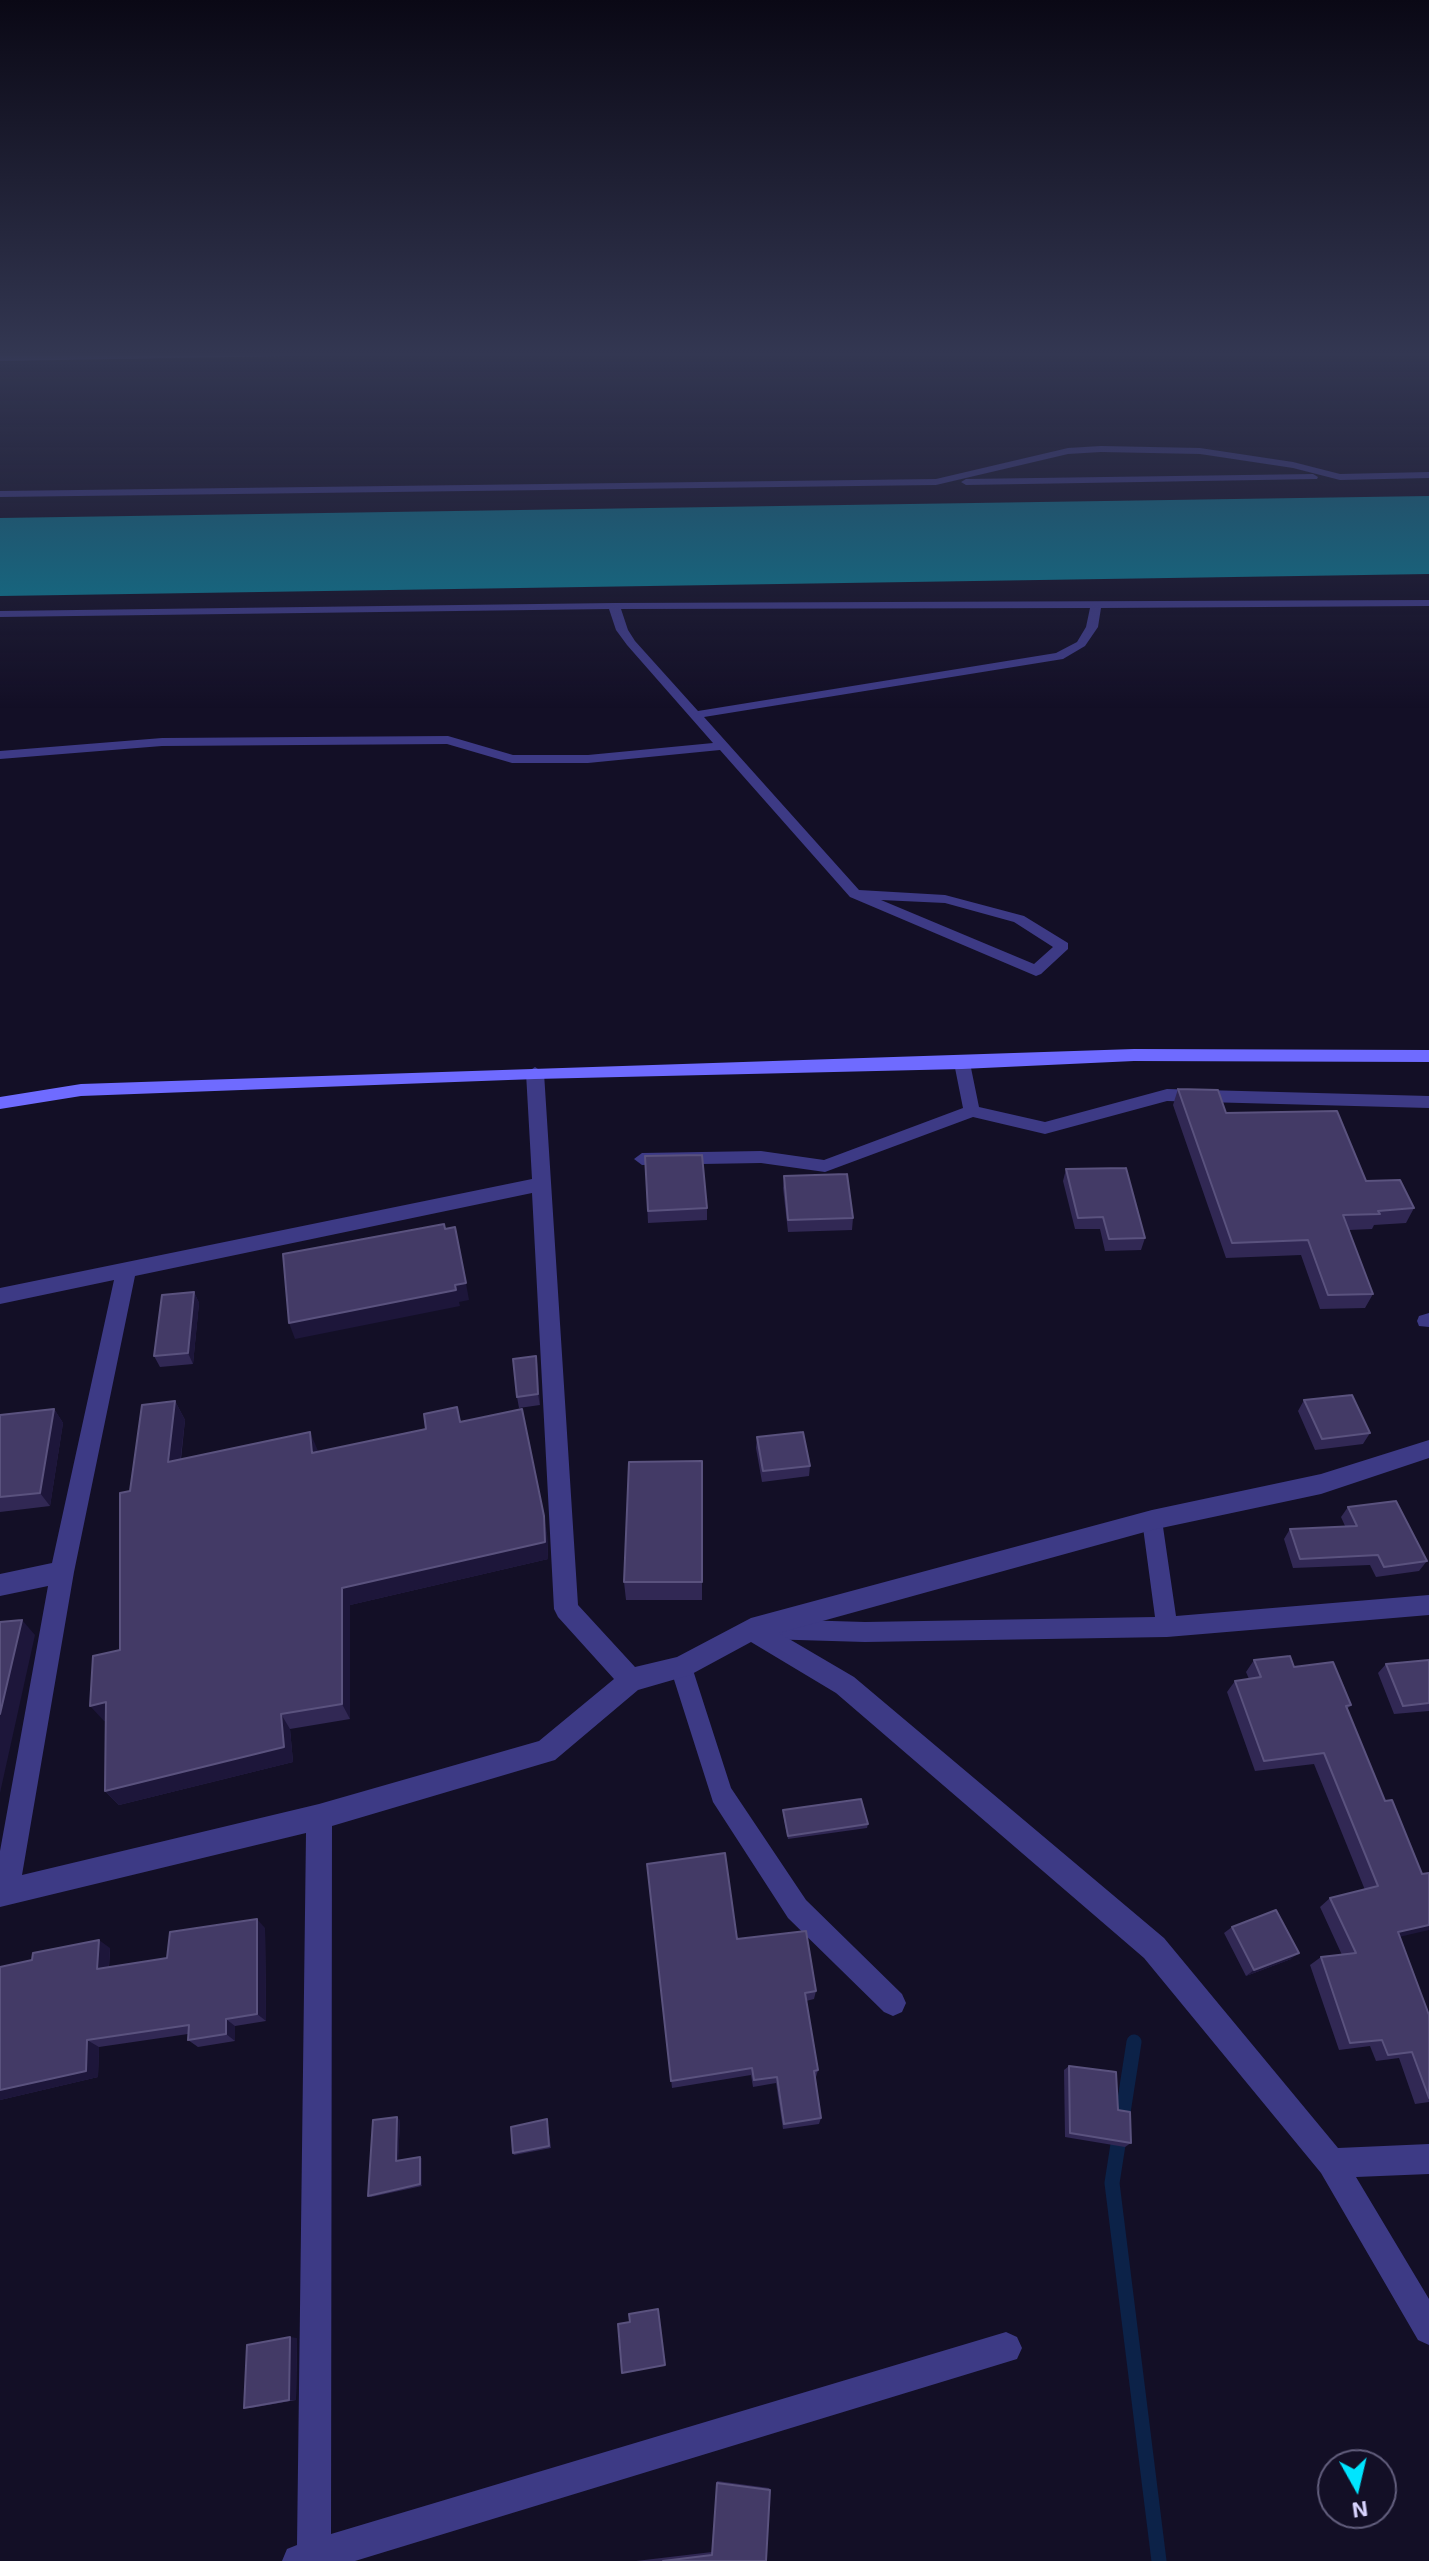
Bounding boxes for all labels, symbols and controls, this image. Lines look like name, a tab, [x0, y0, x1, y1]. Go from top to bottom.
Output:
north arrow	[1317, 2449, 1397, 2529]
text: N	[1350, 2497, 1370, 2525]

